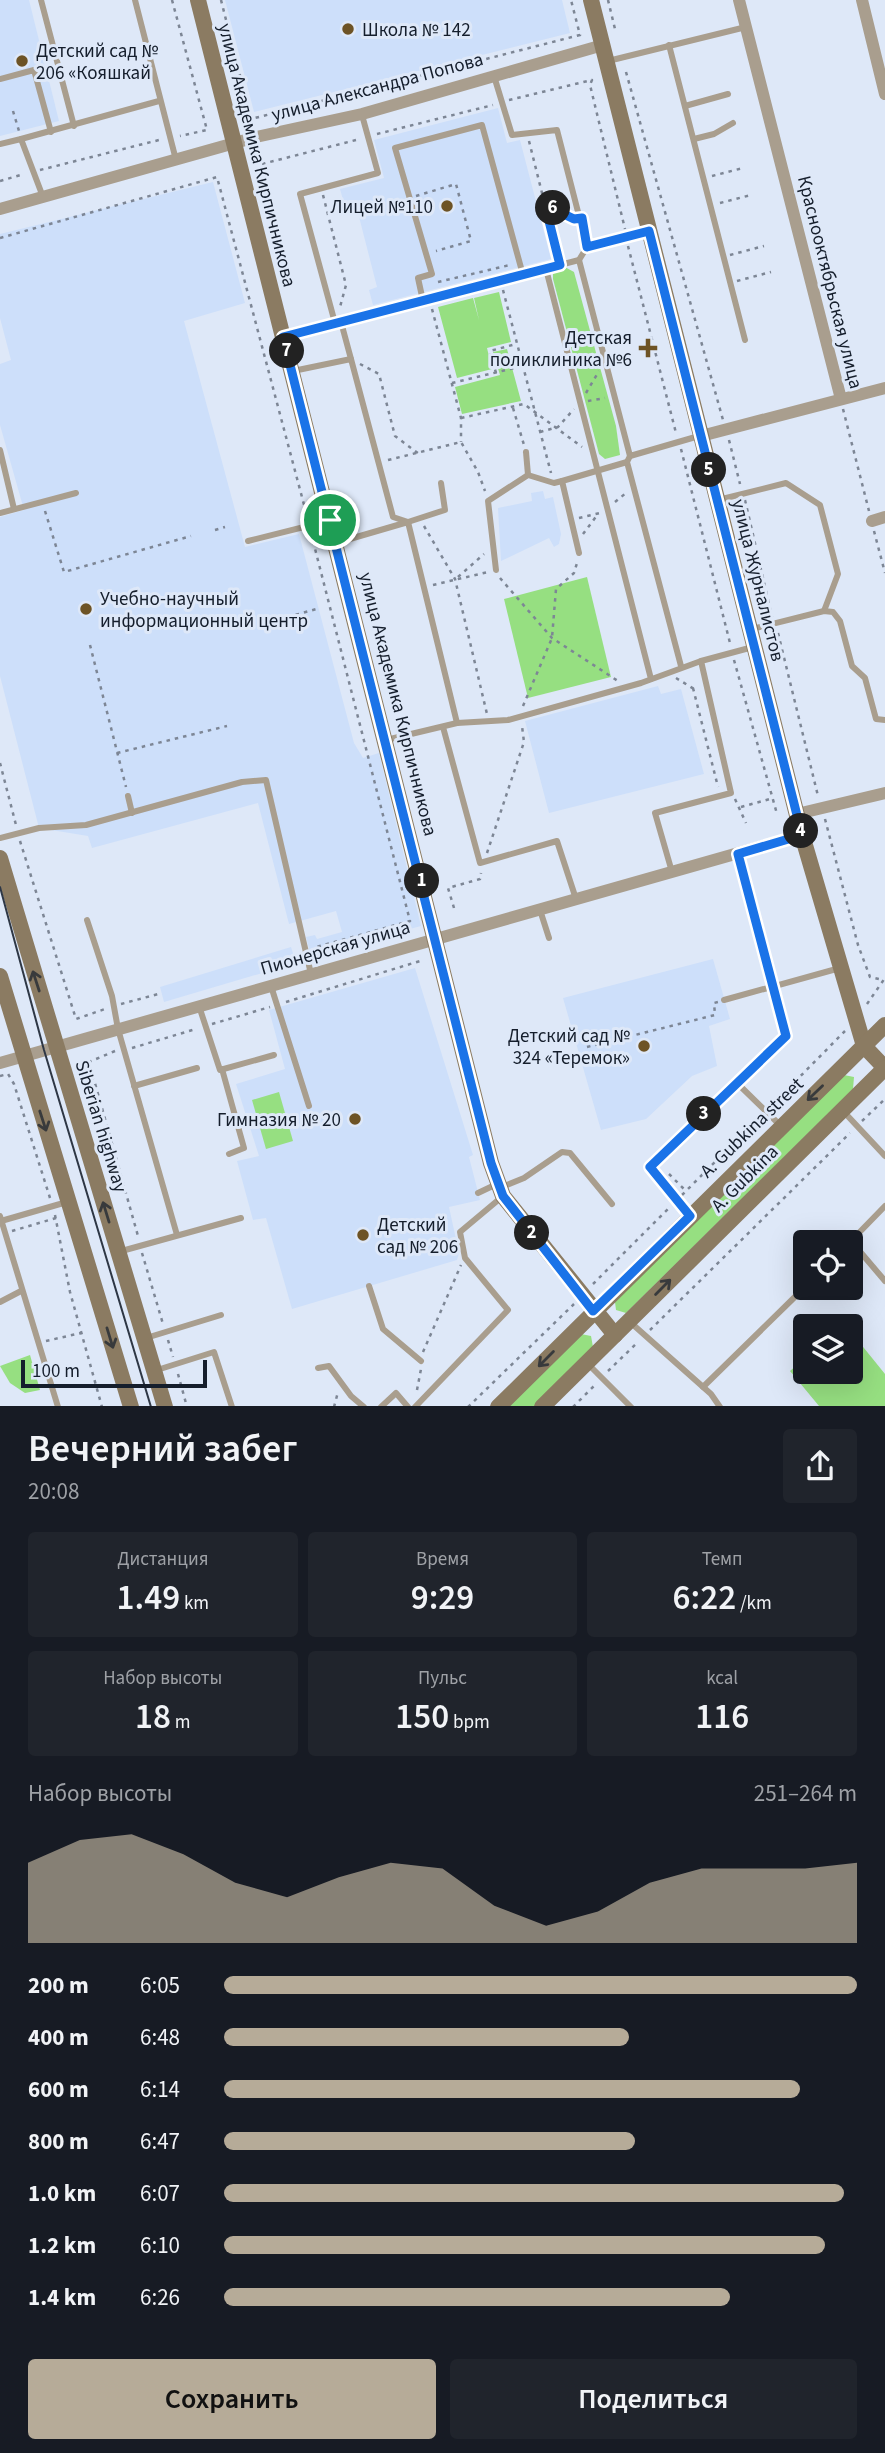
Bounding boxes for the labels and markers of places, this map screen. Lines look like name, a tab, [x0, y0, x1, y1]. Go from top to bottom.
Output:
place label: Школа № 142	[362, 17, 471, 44]
marker: Школа № 142	[340, 21, 356, 37]
place label: Детский сад № 206 «Кояшкай	[36, 38, 158, 87]
marker: Детский сад № 206 «Кояшкай	[14, 53, 30, 69]
pin: 6	[536, 190, 570, 226]
place label: Лицей №110	[330, 194, 433, 221]
marker: Лицей №110	[439, 198, 455, 214]
place label: Детская поликлиника №6	[490, 325, 632, 374]
pin: 7	[270, 334, 304, 368]
marker: Детская поликлиника №6	[638, 338, 658, 358]
pin: 5	[692, 452, 726, 488]
pin	[300, 490, 360, 550]
place label: Учебно-научный информационный центр	[100, 586, 308, 635]
marker: Учебно-научный информационный центр	[78, 601, 94, 617]
pin: 4	[784, 814, 818, 848]
pin: 1	[404, 864, 440, 898]
place label: Детский сад № 324 «Теремок»	[508, 1023, 630, 1072]
marker: Детский сад № 324 «Теремок»	[636, 1038, 652, 1054]
pin: 3	[686, 1096, 722, 1132]
place label: Гимназия № 20	[217, 1107, 341, 1134]
marker: Гимназия № 20	[347, 1111, 363, 1127]
place label: Детский сад № 206	[377, 1212, 458, 1261]
pin: 2	[514, 1216, 550, 1250]
marker: Детский сад № 206	[355, 1227, 371, 1243]

